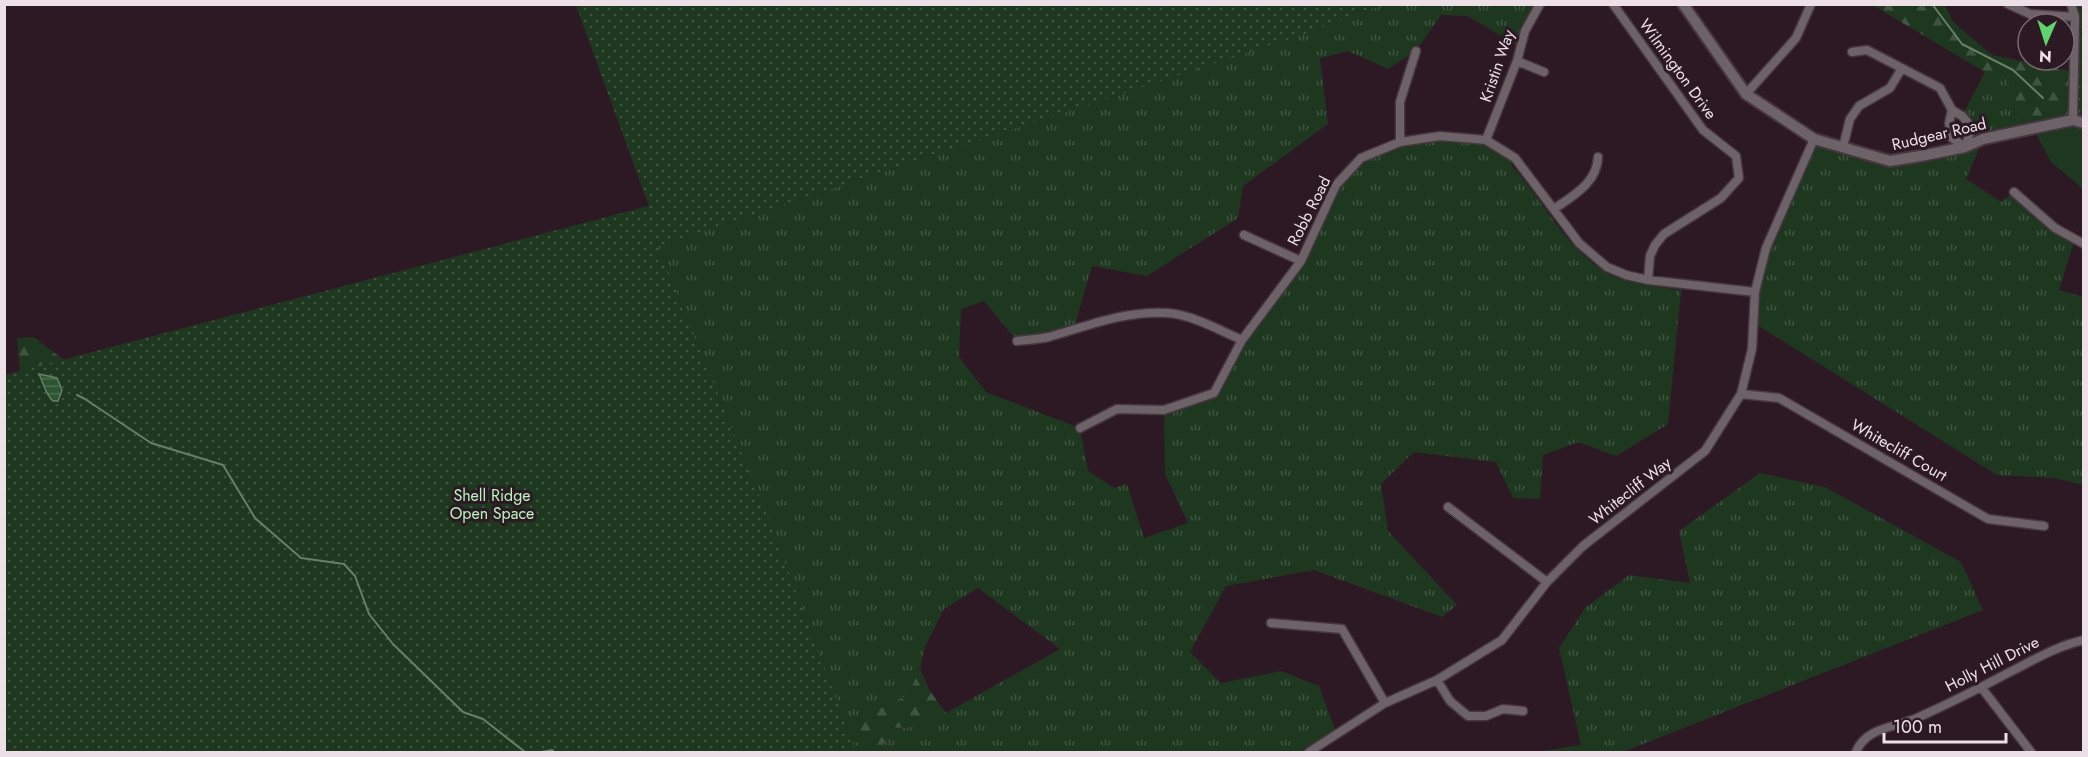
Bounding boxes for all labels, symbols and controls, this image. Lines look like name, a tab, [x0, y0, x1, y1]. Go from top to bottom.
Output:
north arrow	[2016, 12, 2076, 72]
street label: Wilmington Drive	[1634, 14, 1722, 124]
street label: Kristin Way	[1474, 26, 1520, 105]
text: N	[2038, 45, 2052, 68]
street label: Rudgear Road	[1889, 112, 1989, 156]
street label: Robb Road	[1282, 172, 1336, 250]
street label: Whitecliff Court	[1847, 413, 1951, 487]
street label: Whitecliff Way	[1584, 451, 1677, 530]
park label: Shell Ridge Open Space	[450, 484, 534, 525]
street label: Holly Hill Drive	[1941, 630, 2043, 698]
scale bar	[1884, 706, 2006, 744]
text: 100 m	[1893, 714, 1942, 740]

